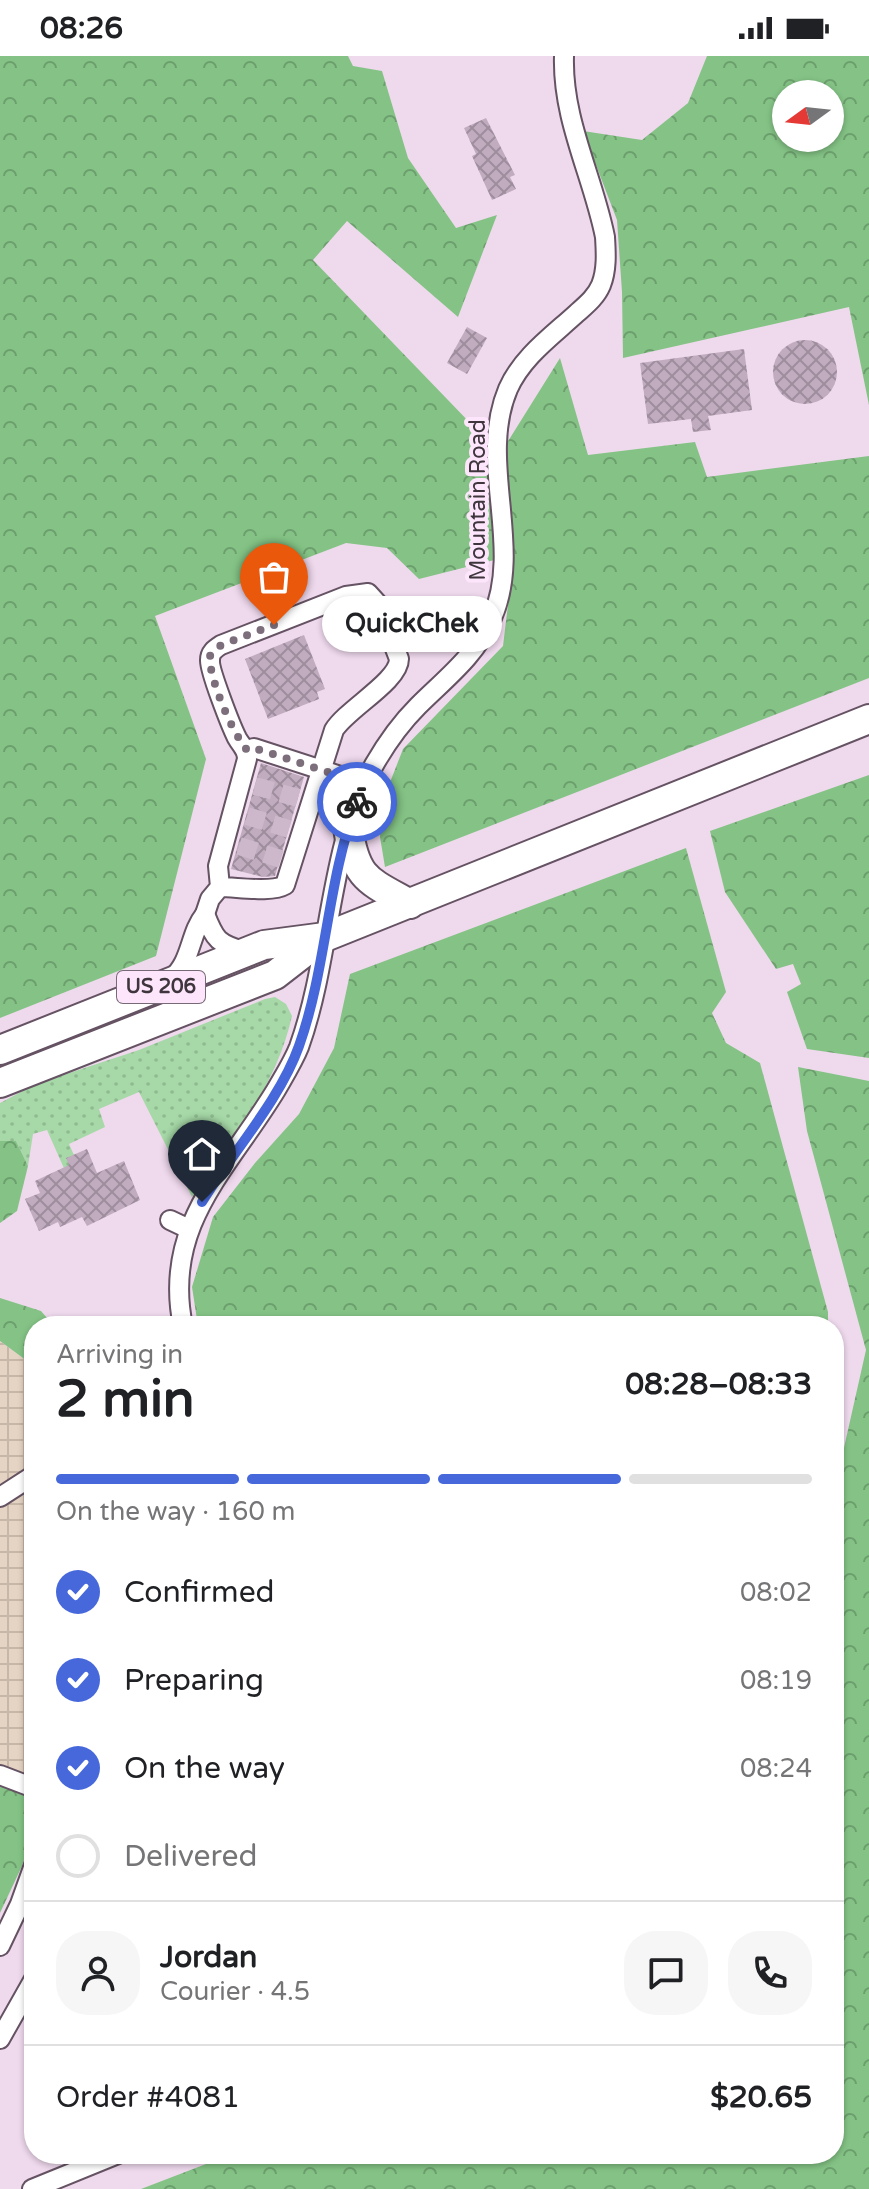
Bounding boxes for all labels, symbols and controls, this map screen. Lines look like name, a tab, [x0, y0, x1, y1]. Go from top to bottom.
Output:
text: 08:26	[40, 10, 123, 47]
north arrow	[772, 80, 844, 152]
map controls	[772, 80, 844, 152]
street label: Mountain Road	[465, 419, 491, 581]
pin	[240, 543, 308, 625]
icon: bag	[252, 555, 296, 599]
callout: QuickChek	[322, 597, 502, 653]
text: QuickChek	[345, 608, 479, 639]
courier	[317, 762, 397, 842]
icon: bike	[335, 780, 379, 824]
road number: US 206	[117, 971, 205, 1003]
pin	[168, 1120, 236, 1202]
icon: home	[180, 1132, 224, 1176]
text: Arriving in	[56, 1339, 183, 1370]
text: 08:28–08:33	[625, 1366, 812, 1403]
text: 2 min	[56, 1368, 195, 1431]
text: On the way · 160 m	[56, 1496, 295, 1527]
icon: check	[56, 1570, 100, 1614]
text: Confirmed	[124, 1574, 275, 1611]
text: 08:02	[740, 1577, 812, 1608]
icon: check	[56, 1658, 100, 1702]
text: Preparing	[124, 1662, 264, 1699]
text: 08:19	[740, 1665, 812, 1696]
icon: check	[56, 1746, 100, 1790]
text: On the way	[124, 1750, 285, 1787]
text: 08:24	[740, 1753, 812, 1784]
text: Delivered	[124, 1838, 258, 1875]
button: person	[56, 1931, 140, 2015]
button: chat	[624, 1931, 708, 2015]
button: phone	[728, 1931, 812, 2015]
text: Jordan	[160, 1939, 257, 1976]
text: Courier · 4.5	[160, 1976, 310, 2007]
text: Order #4081	[56, 2079, 240, 2116]
text: $20.65	[710, 2079, 812, 2116]

